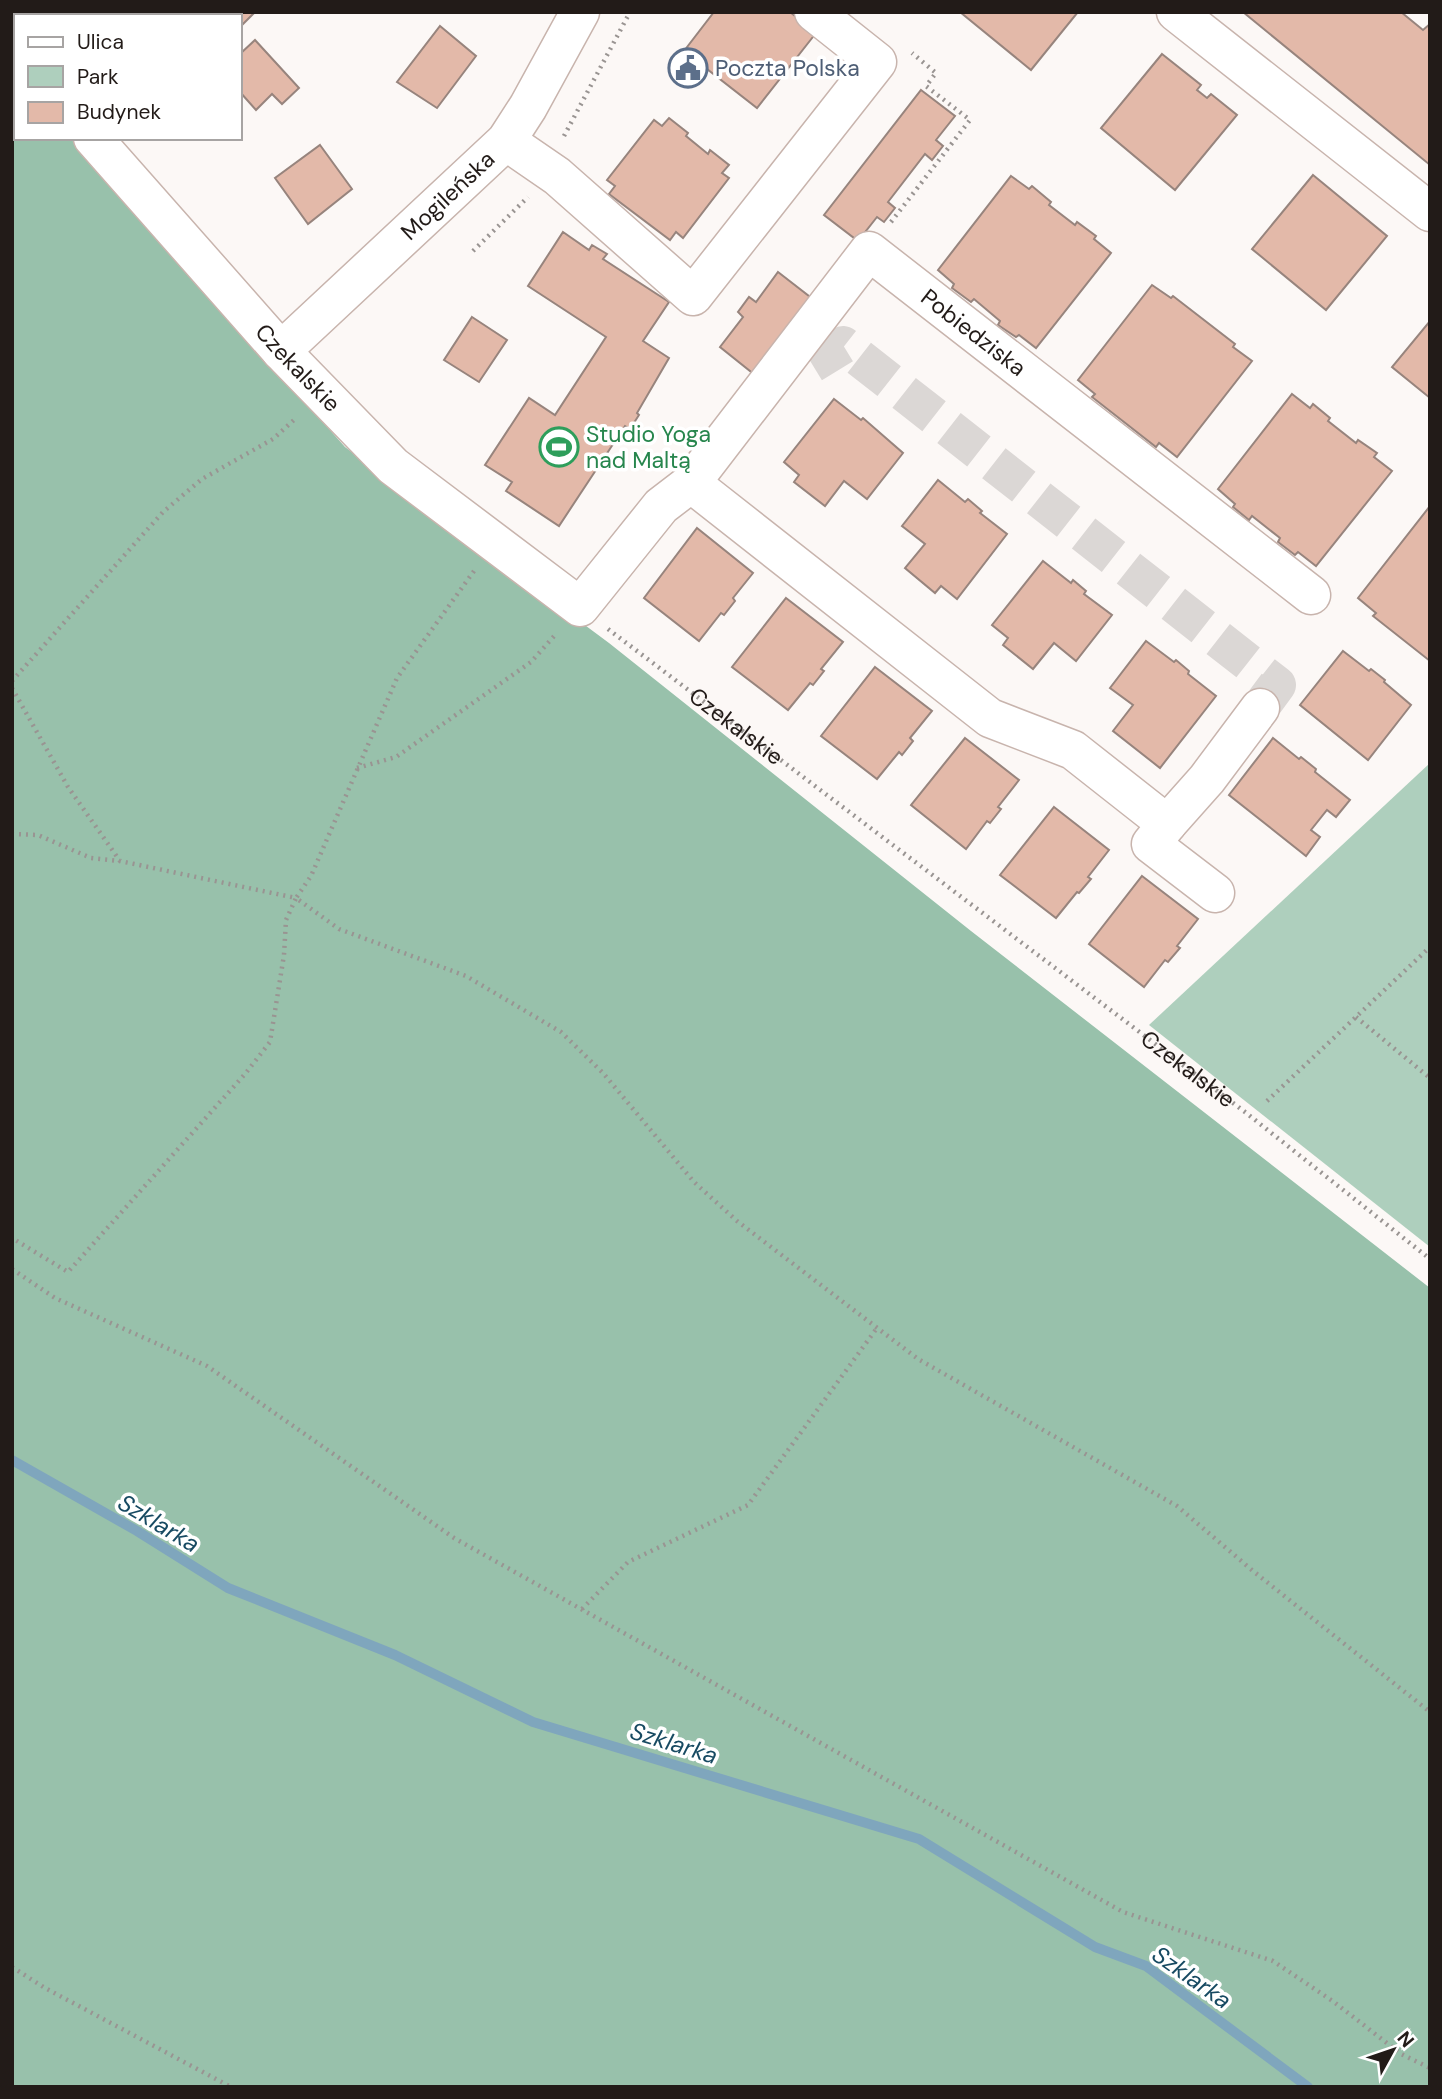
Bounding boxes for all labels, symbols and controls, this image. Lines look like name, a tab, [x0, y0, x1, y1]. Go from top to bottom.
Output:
legend	[14, 14, 242, 140]
text: Ulica	[77, 28, 124, 56]
public building icon: Poczta Polska	[667, 47, 709, 89]
place label: Poczta Polska	[715, 53, 860, 83]
text: Park	[77, 63, 119, 91]
text: Budynek	[77, 98, 162, 126]
street label: Mogileńska	[394, 144, 501, 247]
street label: Pobiedziska	[915, 282, 1032, 383]
street label: Czekalskie	[249, 317, 347, 418]
place label: Studio Yoga nad Maltą	[586, 419, 711, 475]
sports icon: Studio Yoga nad Maltą	[538, 426, 580, 468]
street label: Czekalskie	[683, 681, 790, 772]
street label: Czekalskie	[1135, 1023, 1241, 1114]
water label: Szklarka	[112, 1487, 206, 1559]
water label: Szklarka	[626, 1715, 722, 1771]
water label: Szklarka	[1146, 1939, 1238, 2015]
north arrow	[1358, 2015, 1428, 2085]
text: N	[1392, 2026, 1420, 2053]

